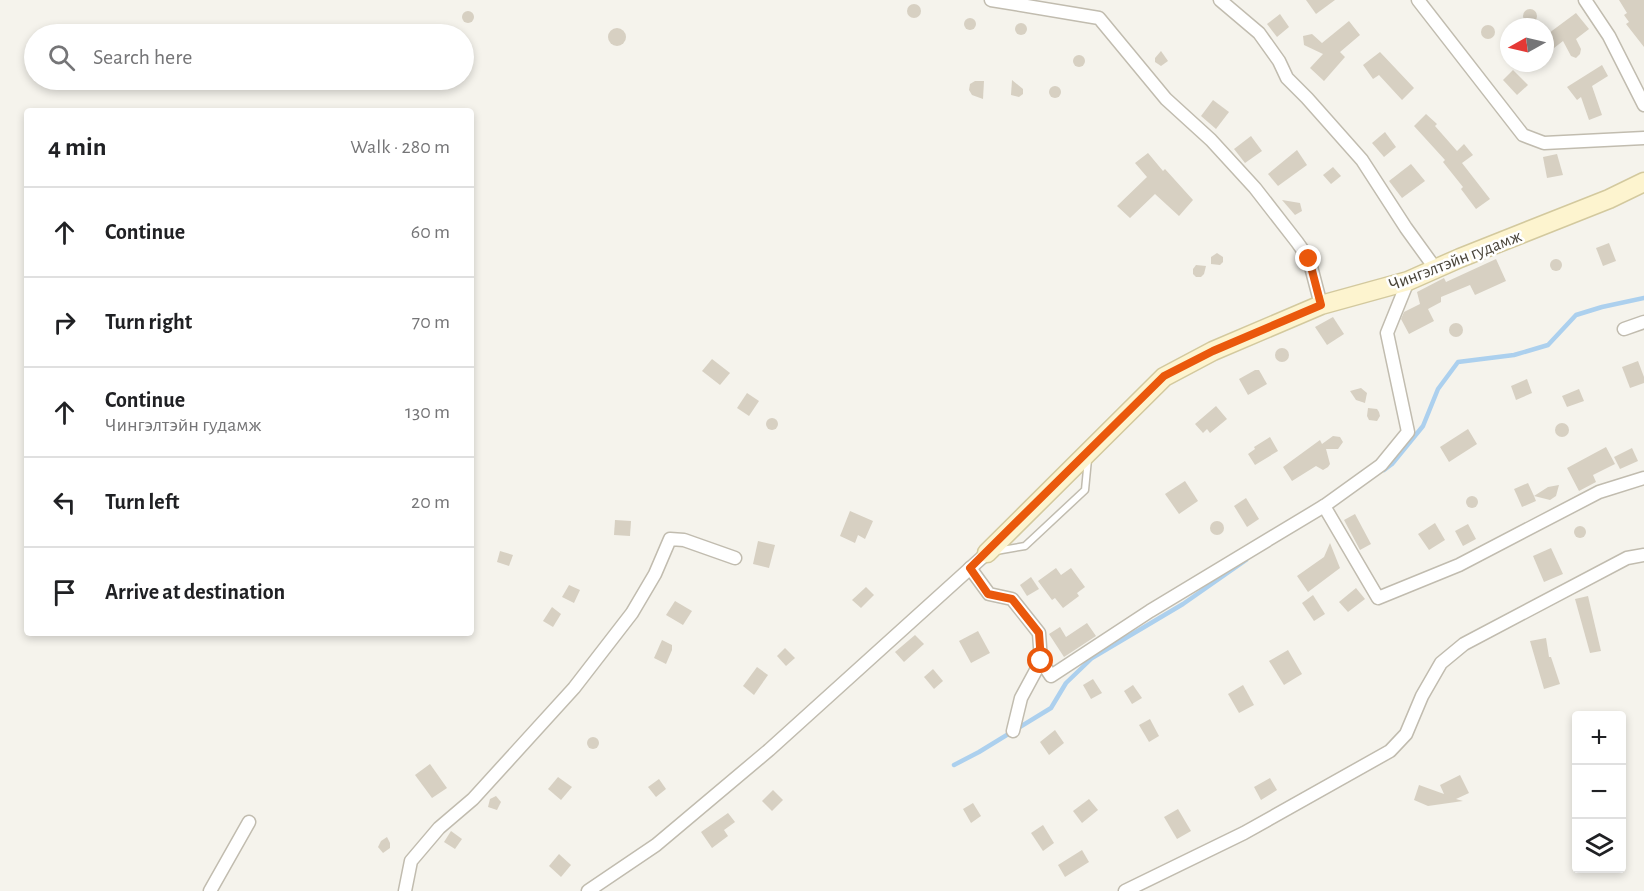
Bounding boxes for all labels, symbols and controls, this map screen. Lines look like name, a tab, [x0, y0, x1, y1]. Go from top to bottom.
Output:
north arrow	[1500, 18, 1554, 72]
search box	[24, 24, 474, 90]
icon: search	[45, 41, 78, 74]
text: Search here	[93, 46, 192, 68]
text: 4 min	[48, 134, 107, 160]
text: Walk · 280 m	[350, 137, 450, 157]
icon: ahead	[48, 216, 81, 249]
text: Continue	[105, 221, 185, 243]
text: 60 m	[411, 222, 450, 242]
street label: Чингэлтэйн гудамж	[1386, 227, 1525, 295]
route end	[1295, 245, 1321, 271]
icon: right	[48, 306, 81, 339]
text: Turn right	[105, 311, 192, 333]
text: 70 m	[412, 312, 450, 332]
text: Continue	[105, 389, 185, 411]
icon: ahead	[48, 396, 81, 429]
text: 130 m	[405, 402, 450, 422]
text: Чингэлтэйн гудамж	[105, 415, 261, 435]
icon: left	[48, 486, 81, 519]
text: Turn left	[105, 491, 179, 513]
text: 20 m	[411, 492, 450, 512]
icon: arrive	[48, 576, 81, 609]
text: Arrive at destination	[105, 581, 285, 603]
route start	[1027, 647, 1053, 673]
map controls	[1572, 711, 1626, 873]
button: +	[1572, 711, 1626, 765]
button: −	[1572, 765, 1626, 819]
button: layers	[1572, 819, 1626, 873]

